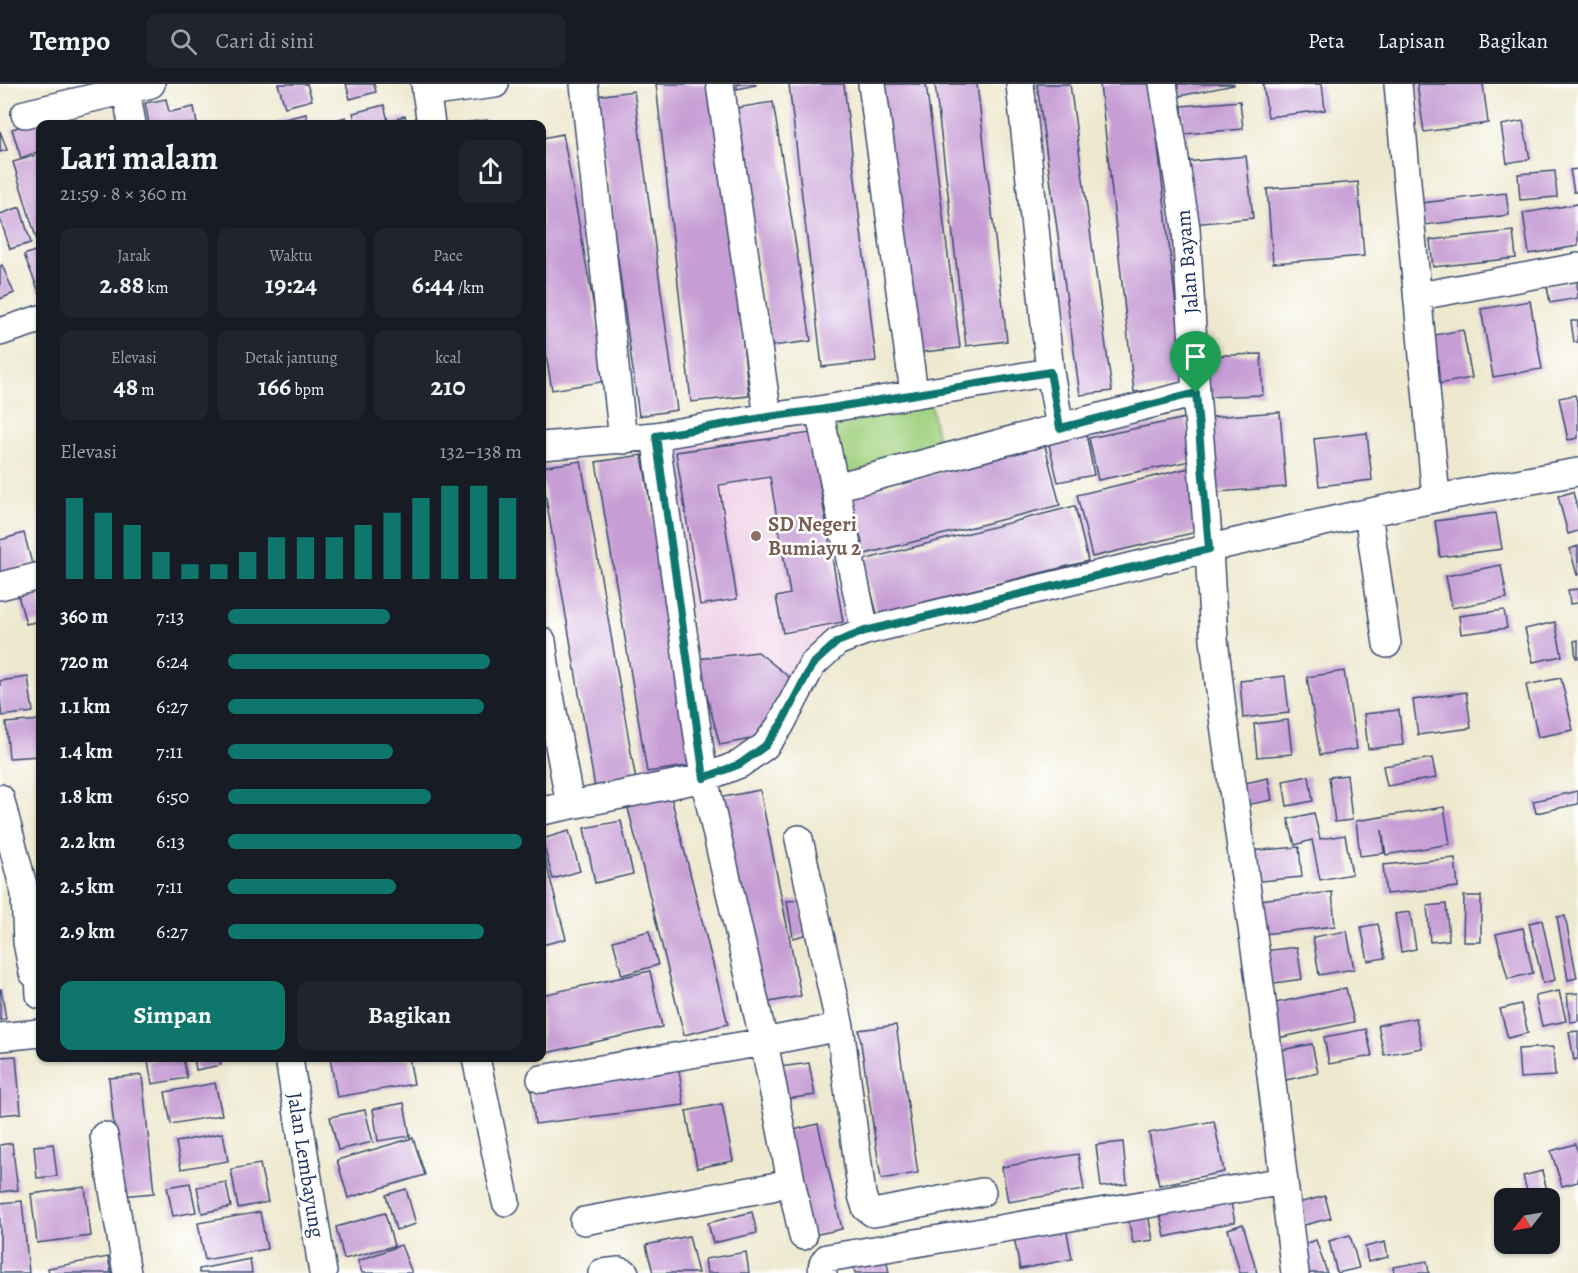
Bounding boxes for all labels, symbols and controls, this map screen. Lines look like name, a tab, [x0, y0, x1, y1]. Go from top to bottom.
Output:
search box	[146, 14, 566, 68]
text: Tempo	[30, 22, 110, 60]
icon: search	[167, 25, 200, 58]
text: Cari di sini	[215, 26, 314, 56]
text: Peta	[1308, 27, 1345, 55]
text: Lapisan	[1378, 27, 1445, 55]
text: Bagikan	[1478, 27, 1548, 55]
text: Lari malam	[60, 135, 218, 180]
button: share	[459, 140, 522, 203]
text: 21:59 · 8 × 360 m	[60, 180, 187, 207]
street label: Jalan Bayam	[1168, 209, 1206, 315]
text: Jarak	[117, 245, 151, 267]
text: Waktu	[270, 245, 312, 267]
text: Pace	[433, 245, 463, 267]
text: 2.88	[99, 267, 144, 302]
text: 19:24	[265, 267, 317, 302]
text: 6:44	[412, 267, 455, 302]
text: km	[144, 277, 169, 299]
text: /km	[455, 277, 484, 299]
pin	[1170, 331, 1221, 393]
icon: arrive	[1179, 340, 1212, 373]
text: Elevasi	[111, 347, 157, 369]
text: Detak jantung	[244, 347, 338, 369]
text: kcal	[435, 347, 461, 369]
text: 48	[113, 369, 138, 404]
text: 166	[258, 369, 291, 404]
text: 210	[431, 369, 465, 404]
text: m	[138, 379, 155, 401]
text: bpm	[291, 379, 324, 401]
text: Elevasi	[60, 438, 117, 465]
text: 132–138 m	[440, 438, 522, 465]
place label: SD Negeri Bumiayu 2	[768, 510, 861, 562]
marker: SD Negeri Bumiayu 2	[749, 529, 763, 543]
text: 360 m	[60, 603, 108, 630]
text: 7:13	[156, 603, 184, 630]
text: 720 m	[60, 648, 109, 675]
text: 6:24	[156, 648, 189, 675]
text: 1.1 km	[60, 693, 110, 720]
text: 6:27	[156, 693, 188, 720]
text: 1.4 km	[60, 738, 113, 765]
text: 7:11	[156, 738, 183, 765]
text: 1.8 km	[60, 783, 113, 810]
text: 6:50	[156, 783, 189, 810]
text: 2.2 km	[60, 828, 115, 855]
text: 6:13	[156, 828, 185, 855]
text: 2.5 km	[60, 873, 114, 900]
text: 7:11	[156, 873, 183, 900]
text: 2.9 km	[60, 918, 115, 945]
text: 6:27	[156, 918, 188, 945]
button: Simpan	[60, 981, 285, 1050]
button: Bagikan	[297, 981, 522, 1050]
street label: Jalan Lembayung	[281, 1090, 331, 1240]
north arrow	[1494, 1188, 1560, 1254]
map controls	[1494, 1188, 1560, 1254]

